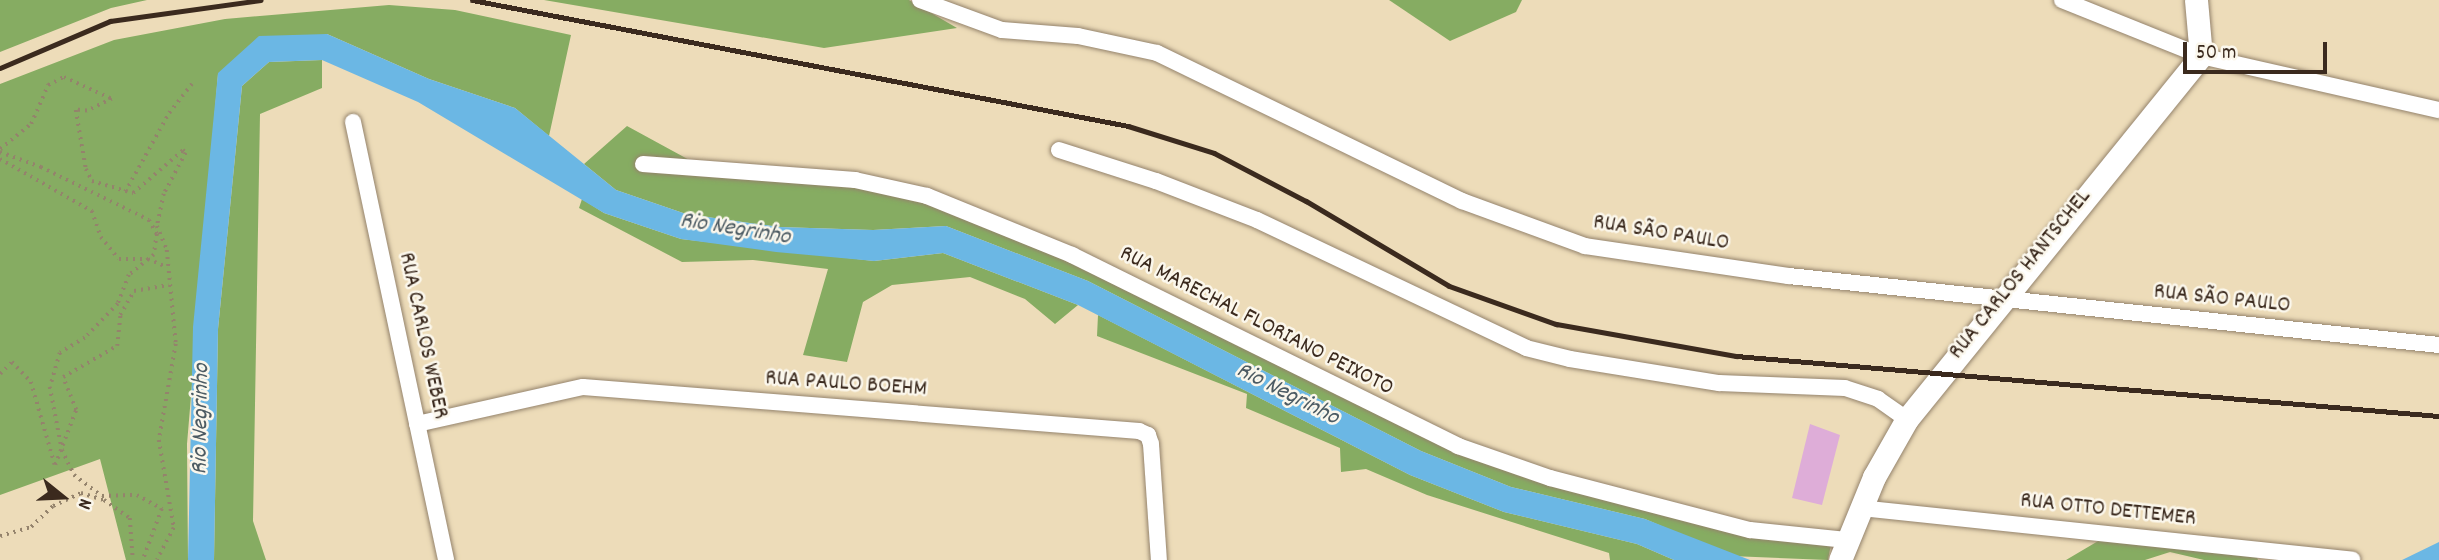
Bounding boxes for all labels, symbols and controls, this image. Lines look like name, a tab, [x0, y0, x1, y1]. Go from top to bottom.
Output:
scale bar	[2187, 28, 2330, 72]
text: 50 m	[2196, 39, 2236, 69]
street label: RUA CARLOS HANTSCHEL	[1944, 184, 2098, 366]
water label: Rio Negrinho	[678, 207, 792, 253]
street label: RUA SÃO PAULO	[1591, 210, 1731, 258]
street label: RUA MARECHAL FLORIANO PEIXOTO	[1115, 241, 1397, 403]
street label: RUA CARLOS WEBER	[391, 250, 453, 422]
street label: RUA SÃO PAULO	[2152, 279, 2292, 321]
water label: Rio Negrinho	[1231, 357, 1343, 433]
water label: Rio Negrinho	[187, 363, 217, 475]
street label: RUA PAULO BOEHM	[764, 366, 928, 404]
north arrow	[28, 462, 98, 532]
street label: RUA OTTO DETTEMER	[2019, 488, 2197, 534]
text: N	[69, 495, 98, 512]

